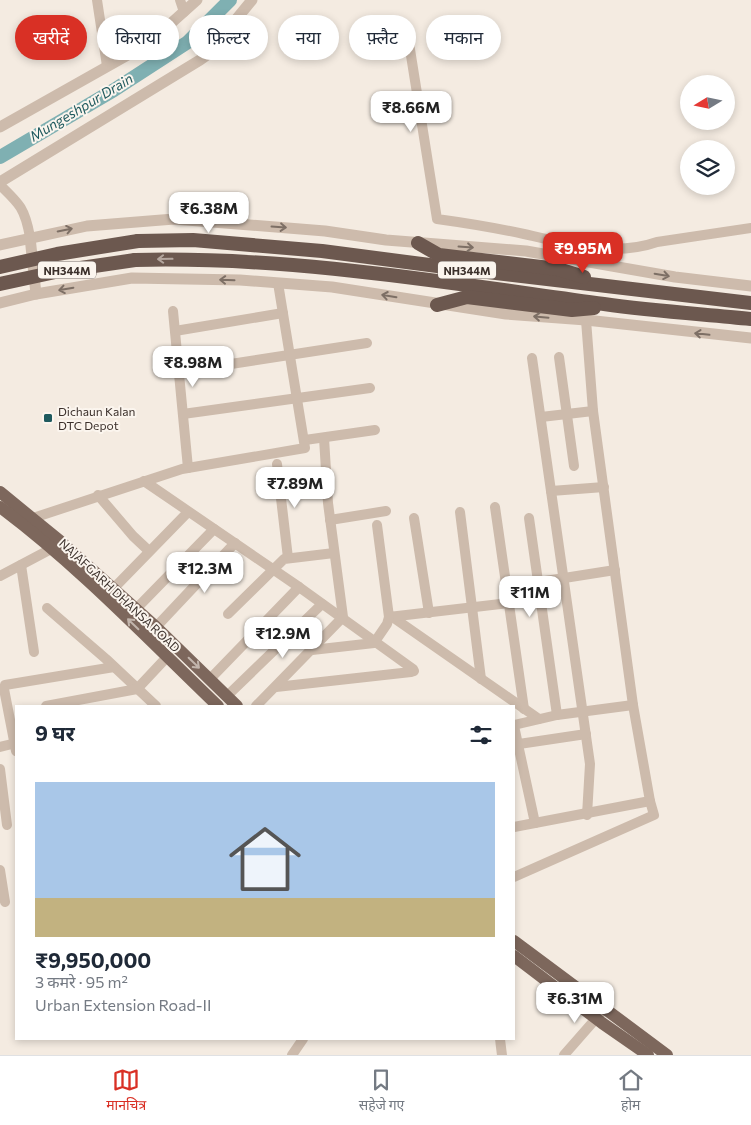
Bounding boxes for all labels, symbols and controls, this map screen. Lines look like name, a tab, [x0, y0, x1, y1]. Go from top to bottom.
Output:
chip: खरीदें	[15, 15, 87, 60]
chip: किराया	[97, 15, 179, 60]
chip: फ़िल्टर	[189, 15, 268, 60]
chip: नया	[278, 15, 339, 60]
chip: फ़्लैट	[349, 15, 416, 60]
chip: मकान	[426, 15, 501, 60]
water label: Mungeshpur Drain	[26, 69, 136, 145]
north arrow	[680, 75, 735, 130]
map controls	[680, 75, 735, 195]
pin: ₹8.66M	[370, 90, 452, 133]
text: ₹8.66M	[382, 97, 440, 116]
button: layers	[680, 140, 735, 195]
pin: ₹6.38M	[168, 192, 250, 234]
text: ₹6.38M	[180, 198, 238, 217]
one-way arrow	[270, 223, 286, 232]
one-way arrow	[56, 225, 72, 235]
pin: ₹9.95M	[542, 232, 624, 274]
text: ₹9.95M	[554, 238, 612, 257]
one-way arrow	[458, 242, 474, 252]
one-way arrow	[157, 254, 174, 264]
road number: NH344M	[38, 262, 96, 278]
road number: NH344M	[438, 262, 496, 278]
one-way arrow	[653, 270, 669, 280]
one-way arrow	[219, 275, 235, 284]
one-way arrow	[58, 284, 74, 294]
one-way arrow	[381, 291, 397, 301]
one-way arrow	[533, 312, 549, 321]
one-way arrow	[695, 329, 711, 339]
pin: ₹8.98M	[152, 346, 234, 388]
text: ₹8.98M	[164, 352, 222, 371]
place label: Dichaun Kalan DTC Depot	[58, 404, 135, 432]
marker: Dichaun Kalan DTC Depot	[42, 412, 54, 424]
pin: ₹7.89M	[254, 466, 336, 509]
text: ₹7.89M	[267, 473, 323, 492]
street label: NAJAFGARH DHANSA ROAD	[56, 535, 183, 655]
pin: ₹12.3M	[164, 552, 246, 594]
text: ₹12.3M	[177, 558, 233, 577]
pin: ₹11M	[500, 576, 560, 618]
text: ₹11M	[510, 582, 550, 601]
pin: ₹12.9M	[242, 616, 324, 659]
one-way arrow	[126, 618, 139, 630]
text: ₹12.9M	[255, 623, 311, 642]
one-way arrow	[187, 657, 200, 669]
text: 9 घर	[35, 720, 75, 745]
icon: filters	[467, 721, 495, 749]
icon: home	[220, 814, 310, 904]
text: ₹9,950,000	[35, 947, 151, 972]
text: 3 कमरे · 95 m²	[35, 972, 128, 991]
pin: ₹6.31M	[534, 982, 616, 1024]
text: ₹6.31M	[547, 988, 603, 1007]
text: Urban Extension Road-II	[35, 995, 211, 1014]
tab: मानचित्र	[106, 1066, 146, 1116]
tab: सहेजे गए	[359, 1066, 404, 1116]
tab: होम	[617, 1066, 645, 1116]

